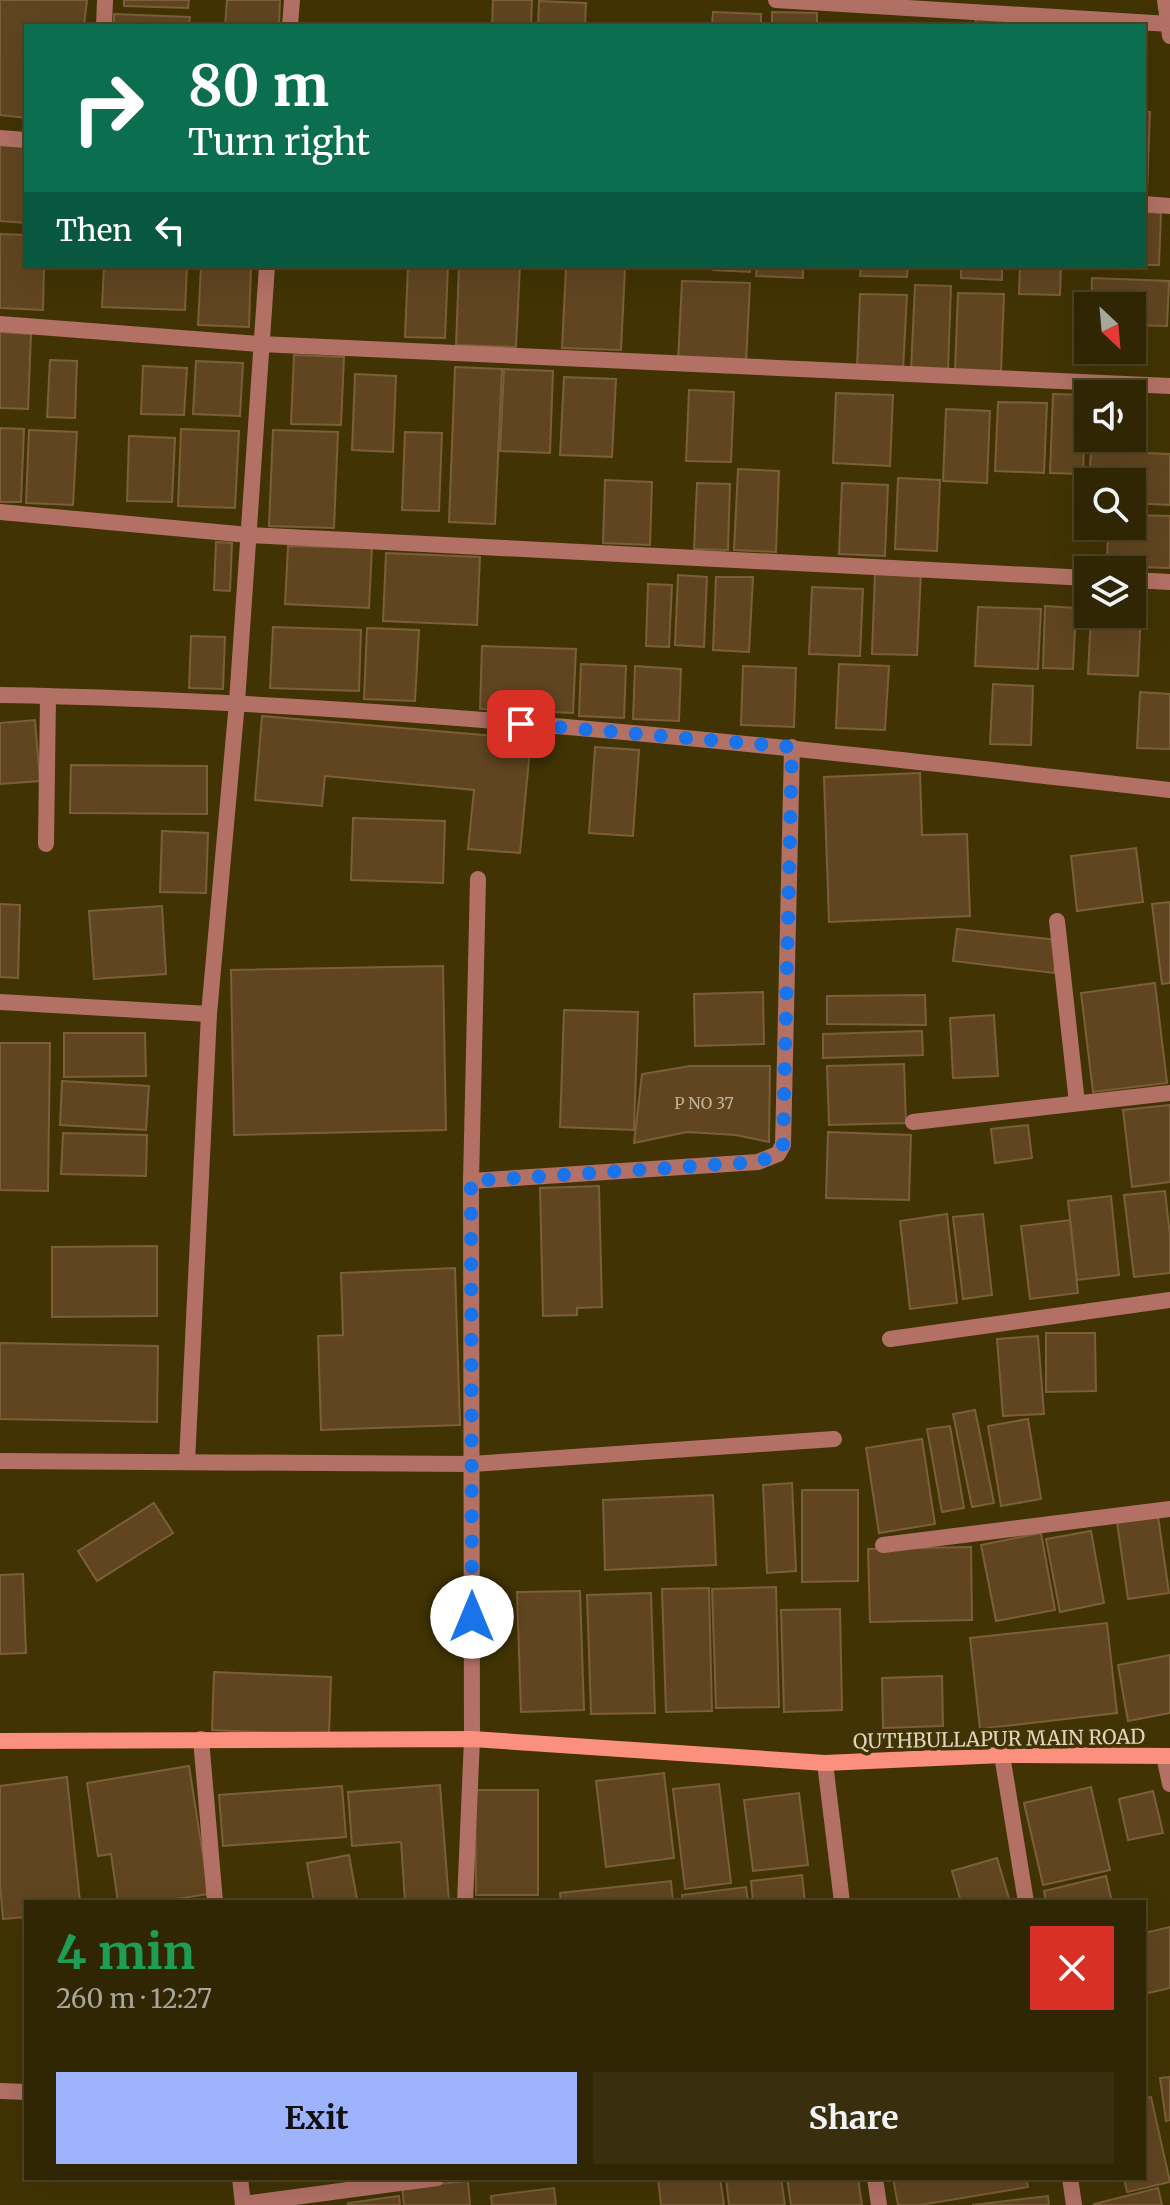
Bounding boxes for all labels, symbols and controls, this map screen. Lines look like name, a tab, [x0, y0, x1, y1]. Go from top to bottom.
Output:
text: 80 m	[188, 51, 329, 121]
icon: right	[56, 56, 160, 160]
text: Turn right	[188, 120, 370, 165]
icon: left	[148, 208, 192, 252]
text: Then	[56, 211, 132, 249]
north arrow	[1074, 292, 1146, 364]
map controls	[1074, 292, 1146, 628]
button: sound	[1074, 380, 1146, 452]
button: search	[1074, 468, 1146, 540]
button: layers	[1074, 556, 1146, 628]
pin	[487, 690, 555, 758]
icon: arrive	[499, 702, 543, 746]
house number: P NO 37	[674, 1093, 734, 1113]
position arrow	[430, 1575, 514, 1659]
street label: QUTHBULLAPUR MAIN ROAD	[853, 1723, 1145, 1754]
text: 4 min	[56, 1922, 195, 1982]
button: close	[1030, 1926, 1114, 2010]
text: 260 m · 12:27	[56, 1982, 212, 2015]
button: Exit	[56, 2072, 577, 2164]
button: Share	[593, 2072, 1114, 2164]

